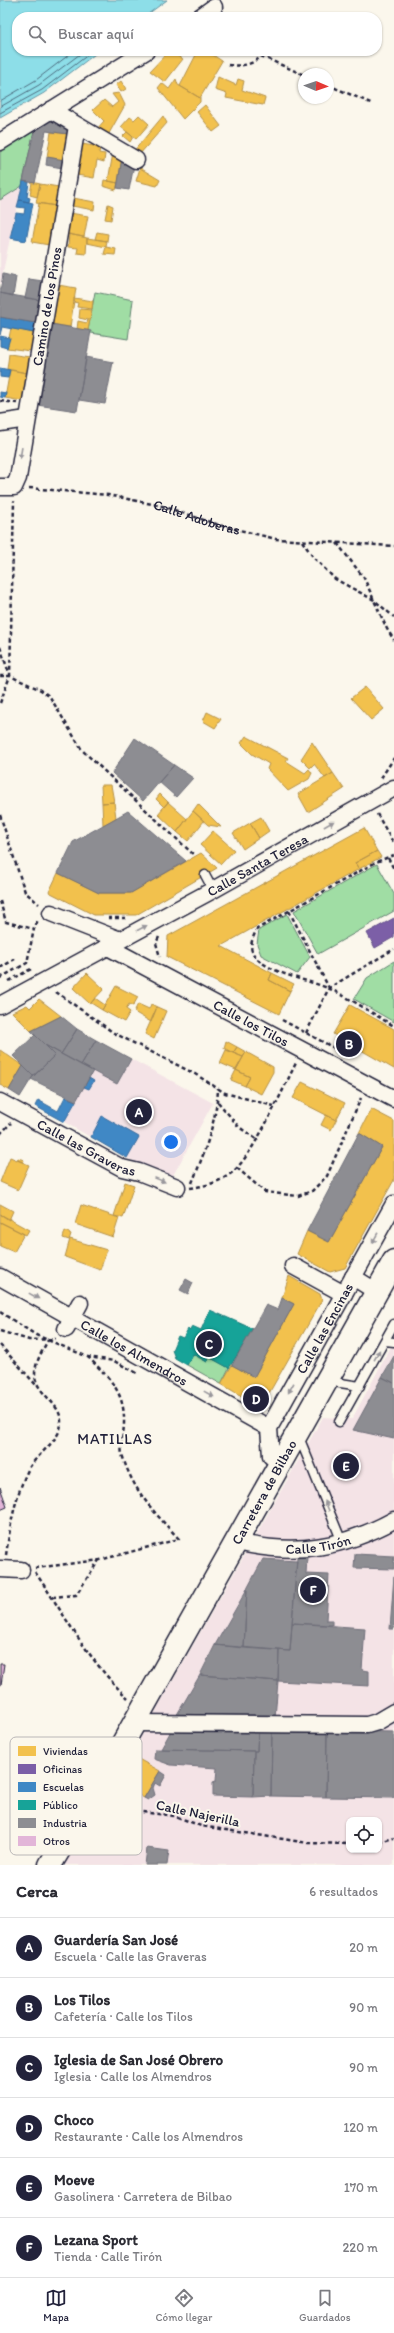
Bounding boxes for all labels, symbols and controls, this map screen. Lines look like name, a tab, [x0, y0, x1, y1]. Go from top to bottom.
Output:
search box	[12, 12, 382, 56]
icon: search	[26, 23, 48, 45]
text: Buscar aquí	[58, 25, 134, 43]
north arrow	[298, 68, 334, 104]
street label: Camino de los Pinos	[29, 246, 66, 367]
one-way arrow	[18, 447, 24, 459]
street label: Calle Adoberas	[152, 496, 242, 539]
one-way arrow	[324, 821, 335, 828]
street label: Calle Santa Teresa	[204, 830, 312, 901]
one-way arrow	[136, 925, 148, 932]
street label: Calle los Tilos	[210, 996, 292, 1051]
pin: B	[336, 1029, 362, 1059]
pin: A	[126, 1097, 152, 1127]
street label: Calle las Graveras	[34, 1116, 137, 1180]
your location	[161, 1132, 181, 1152]
one-way arrow	[155, 1178, 167, 1184]
one-way arrow	[372, 1232, 378, 1244]
street label: Calle las Encinas	[293, 1280, 357, 1377]
one-way arrow	[28, 1293, 40, 1299]
street label: Calle los Almendros	[77, 1316, 191, 1390]
pin: C	[196, 1329, 222, 1359]
one-way arrow	[374, 1349, 380, 1361]
one-way arrow	[288, 1382, 295, 1394]
pin: D	[243, 1384, 269, 1414]
one-way arrow	[203, 1390, 214, 1397]
district label: MATILLAS	[77, 1430, 153, 1448]
street label: Carretera de Bilbao	[228, 1437, 301, 1548]
pin: E	[333, 1451, 359, 1481]
one-way arrow	[324, 1500, 330, 1511]
street label: Calle Tirón	[285, 1531, 353, 1558]
pin: F	[300, 1575, 326, 1605]
legend	[10, 1737, 142, 1855]
text: Viviendas	[43, 1745, 88, 1758]
text: Oficinas	[43, 1763, 82, 1776]
text: Escuelas	[43, 1781, 84, 1794]
street label: Calle Najerilla	[154, 1796, 242, 1831]
text: Público	[43, 1799, 78, 1812]
text: Industria	[43, 1817, 87, 1830]
map controls	[346, 1817, 382, 1853]
button: locate	[346, 1817, 382, 1853]
text: Otros	[43, 1835, 70, 1848]
text: Cerca	[16, 1881, 58, 1901]
text: 6 resultados	[309, 1884, 378, 1899]
text: Guardería San José	[54, 1931, 178, 1949]
text: A	[25, 1940, 33, 1955]
text: 20 m	[349, 1940, 378, 1955]
text: Escuela · Calle las Graveras	[54, 1949, 207, 1964]
text: Los Tilos	[54, 1991, 110, 2009]
text: B	[25, 2000, 33, 2015]
text: 90 m	[349, 2000, 378, 2015]
text: Cafetería · Calle los Tilos	[54, 2009, 193, 2024]
text: Iglesia de San José Obrero	[54, 2051, 223, 2069]
text: C	[25, 2060, 33, 2075]
text: 90 m	[349, 2060, 378, 2075]
text: Iglesia · Calle los Almendros	[54, 2069, 212, 2084]
text: Choco	[54, 2111, 94, 2129]
text: D	[25, 2120, 33, 2135]
text: 120 m	[343, 2120, 378, 2135]
text: Restaurante · Calle los Almendros	[54, 2129, 243, 2144]
text: Moeve	[54, 2171, 95, 2189]
text: E	[25, 2180, 33, 2195]
text: 170 m	[344, 2180, 378, 2195]
text: Gasolinera · Carretera de Bilbao	[54, 2189, 232, 2204]
text: Lezana Sport	[54, 2231, 138, 2249]
text: F	[26, 2240, 32, 2255]
text: 220 m	[342, 2240, 378, 2255]
text: Tienda · Calle Tirón	[54, 2249, 162, 2264]
tab: Mapa	[43, 2287, 69, 2324]
tab: Cómo llegar	[156, 2287, 212, 2324]
tab: Guardados	[299, 2287, 351, 2324]

